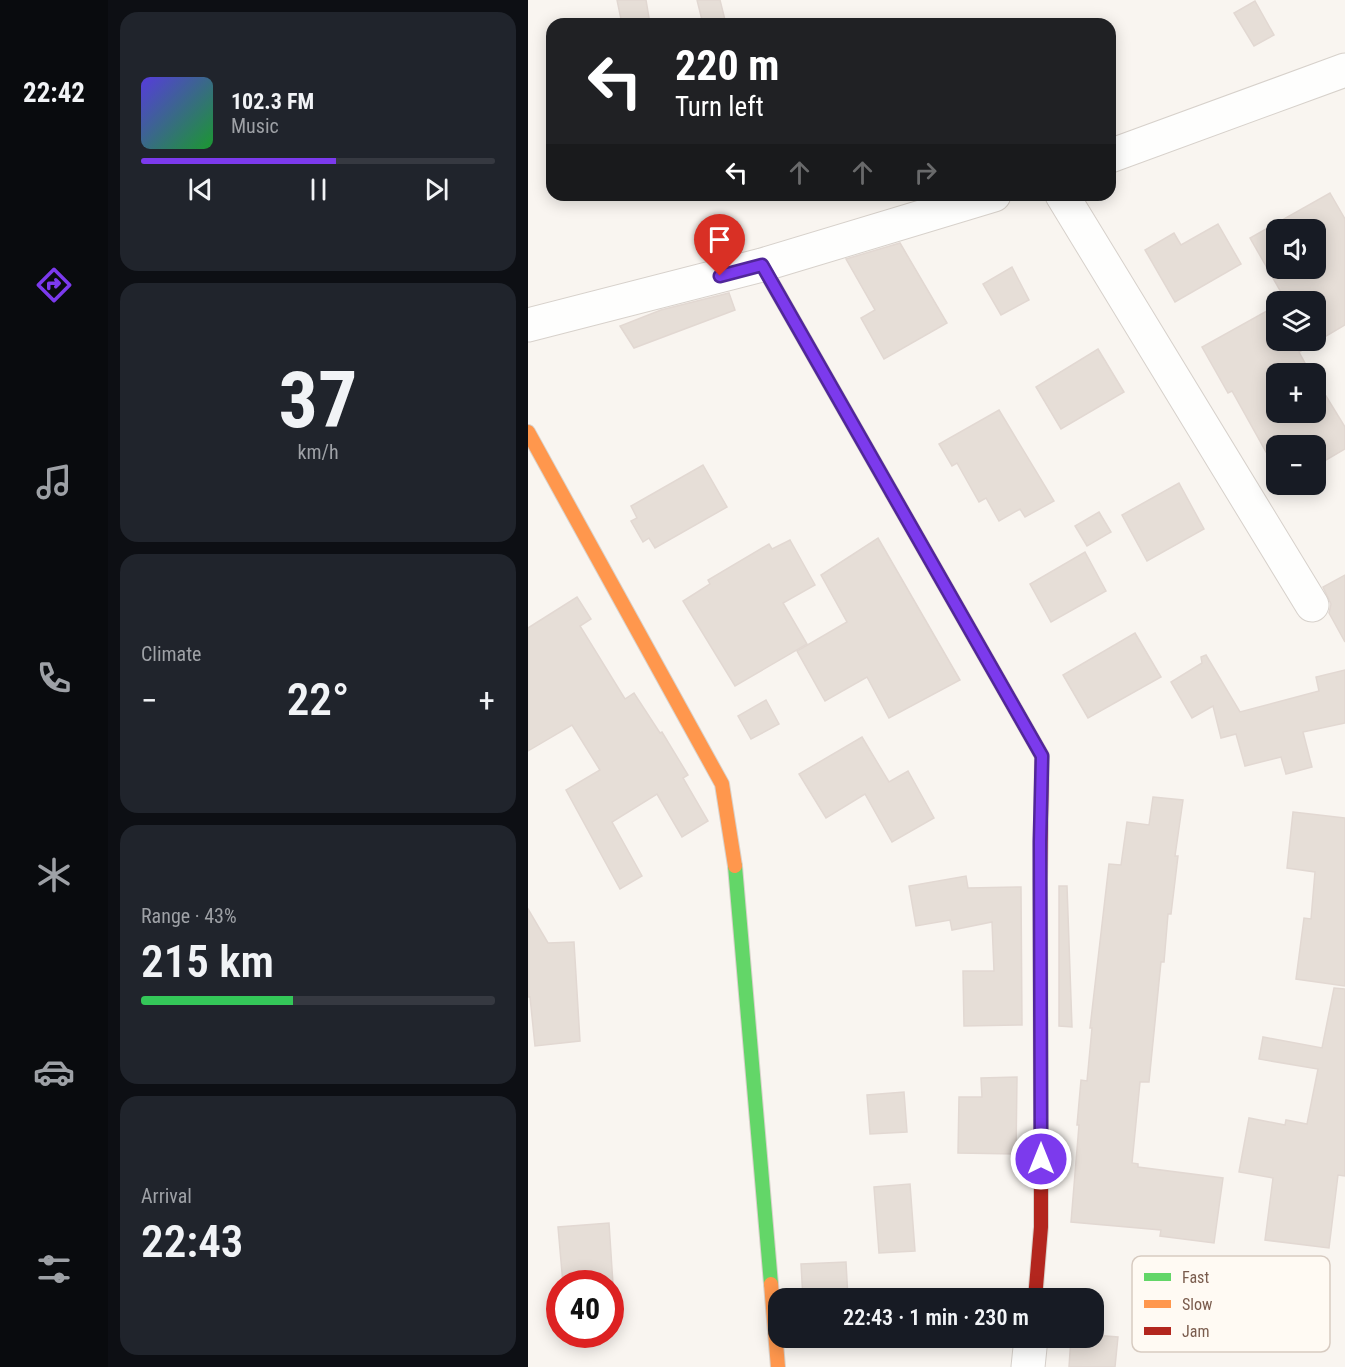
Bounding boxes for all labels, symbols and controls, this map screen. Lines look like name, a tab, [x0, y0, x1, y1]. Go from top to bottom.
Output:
text: 220 m	[675, 41, 780, 90]
icon: left	[576, 42, 654, 120]
text: 22:42	[23, 77, 85, 109]
text: 102.3 FM	[231, 89, 314, 114]
text: Turn left	[675, 91, 764, 123]
text: Music	[231, 114, 279, 138]
icon: left	[720, 156, 753, 189]
icon: ahead	[783, 156, 816, 189]
icon: ahead	[846, 156, 879, 189]
icon: right	[909, 156, 942, 189]
icon: previous	[184, 173, 217, 206]
icon: pause	[302, 173, 335, 206]
icon: next	[420, 173, 453, 206]
pin	[694, 214, 745, 276]
map controls	[1266, 219, 1326, 495]
button: sound	[1266, 219, 1326, 279]
icon: arrive	[703, 223, 736, 256]
icon: directions	[33, 264, 75, 306]
button: layers	[1266, 291, 1326, 351]
text: 37	[279, 355, 357, 446]
button: +	[1266, 363, 1326, 423]
button: −	[1266, 435, 1326, 495]
text: km/h	[297, 440, 339, 464]
icon: music	[33, 461, 75, 503]
text: Climate	[141, 642, 201, 666]
icon: phone	[33, 657, 75, 699]
text: 22°	[287, 673, 349, 726]
text: −	[141, 681, 158, 720]
text: +	[479, 681, 495, 720]
icon: climate	[33, 854, 75, 896]
text: Range · 43%	[141, 904, 237, 928]
text: 215 km	[141, 935, 274, 988]
icon: car	[33, 1051, 75, 1093]
position arrow	[1009, 1127, 1073, 1191]
text: Arrival	[141, 1184, 192, 1208]
text: 22:43	[141, 1215, 243, 1268]
icon: filters	[33, 1248, 75, 1290]
legend	[1132, 1256, 1330, 1352]
text: Fast	[1182, 1268, 1209, 1287]
speed limit sign: 40	[546, 1270, 624, 1348]
text: Slow	[1182, 1295, 1212, 1314]
text: 22:43 · 1 min · 230 m	[843, 1305, 1029, 1330]
text: Jam	[1182, 1322, 1209, 1341]

